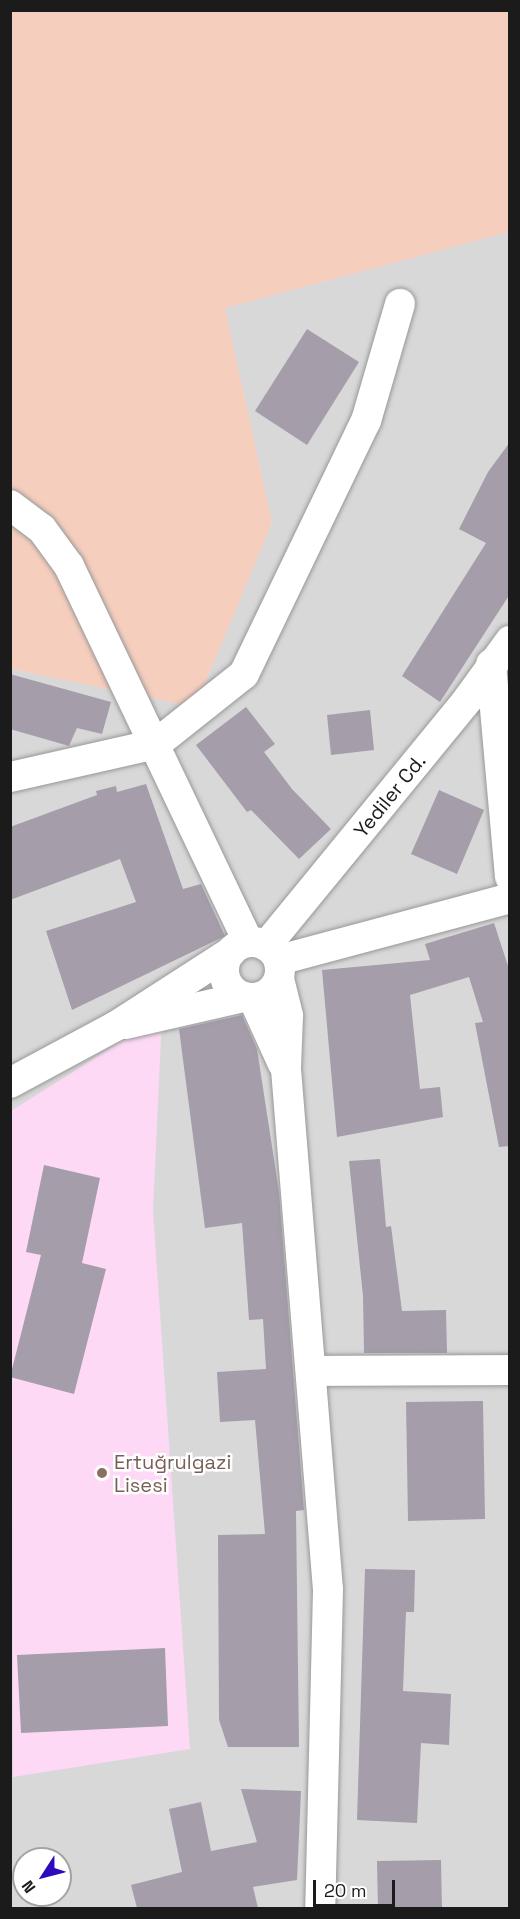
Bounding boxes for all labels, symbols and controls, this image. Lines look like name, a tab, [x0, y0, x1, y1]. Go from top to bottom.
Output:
street label: Yediler Cd.	[349, 749, 431, 843]
place label: Ertuğrulgazi Lisesi	[114, 1450, 231, 1497]
marker: Ertuğrulgazi Lisesi	[95, 1466, 109, 1480]
north arrow	[12, 1847, 72, 1907]
scale bar	[316, 1868, 398, 1906]
text: N	[17, 1876, 40, 1897]
text: 20 m	[324, 1879, 367, 1902]

